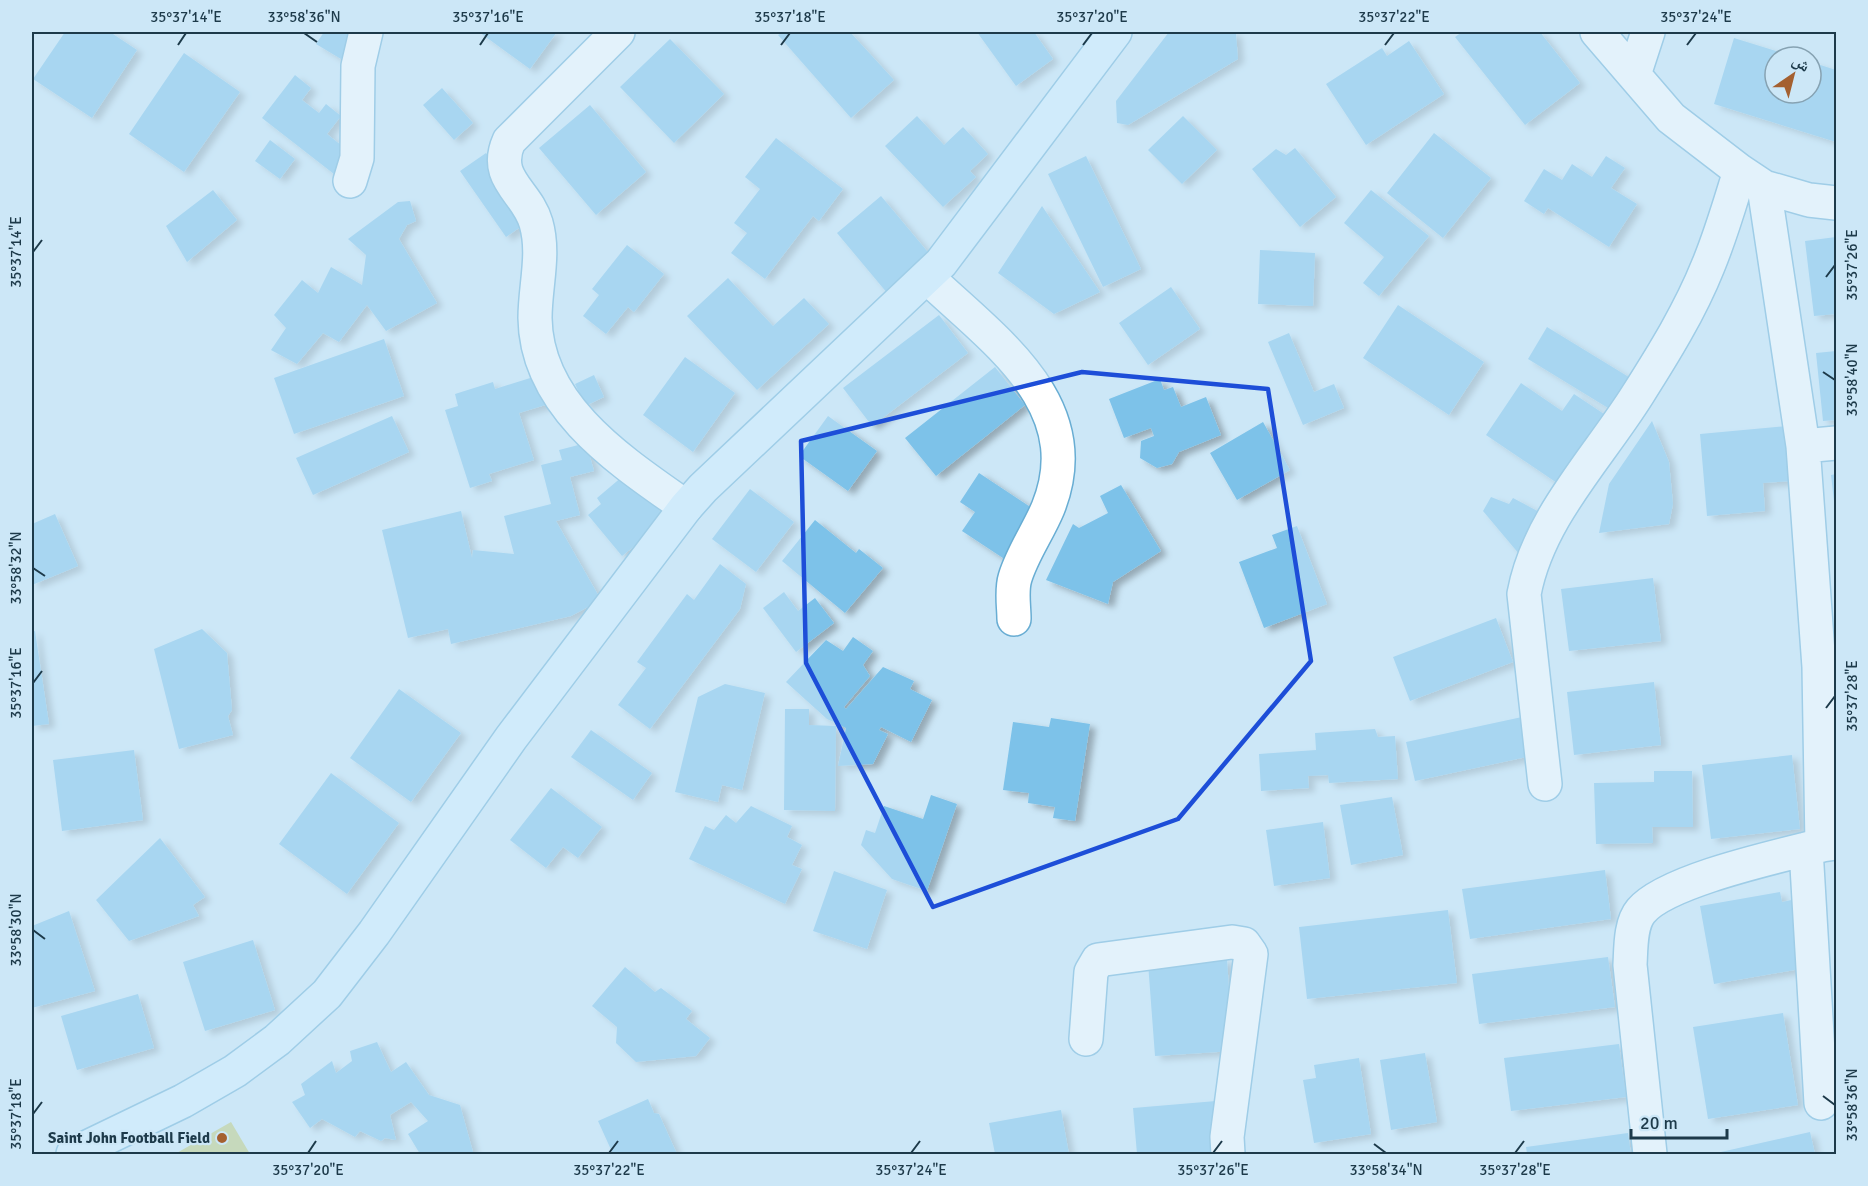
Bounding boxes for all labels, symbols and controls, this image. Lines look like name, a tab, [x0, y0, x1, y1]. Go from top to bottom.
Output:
text: 35°37'14"E	[150, 8, 222, 26]
text: 33°58'36"N	[267, 8, 341, 26]
text: 35°37'16"E	[452, 8, 524, 26]
text: 35°37'18"E	[754, 8, 826, 26]
text: 35°37'20"E	[1056, 8, 1128, 26]
text: 35°37'22"E	[1358, 8, 1430, 26]
text: 35°37'24"E	[1660, 8, 1732, 26]
north arrow	[1763, 45, 1823, 105]
text: ش	[1788, 50, 1814, 77]
text: 35°37'14"E	[7, 216, 25, 288]
text: 35°37'26"E	[1843, 229, 1861, 301]
text: 33°58'40"N	[1843, 343, 1861, 417]
text: 33°58'32"N	[7, 531, 25, 605]
text: 35°37'16"E	[7, 647, 25, 719]
text: 35°37'28"E	[1843, 660, 1861, 732]
text: 33°58'30"N	[7, 893, 25, 967]
text: 33°58'36"N	[1843, 1068, 1861, 1142]
text: 35°37'18"E	[7, 1078, 25, 1150]
scale bar	[1631, 1102, 1727, 1140]
text: 20 m	[1640, 1112, 1678, 1134]
place label: Saint John Football Field	[48, 1129, 210, 1147]
marker: Saint John Football Field	[215, 1131, 229, 1145]
text: 35°37'20"E	[272, 1161, 344, 1179]
text: 35°37'22"E	[573, 1161, 645, 1179]
text: 35°37'24"E	[875, 1161, 947, 1179]
text: 35°37'26"E	[1177, 1161, 1249, 1179]
text: 33°58'34"N	[1349, 1161, 1423, 1179]
text: 35°37'28"E	[1479, 1161, 1551, 1179]

